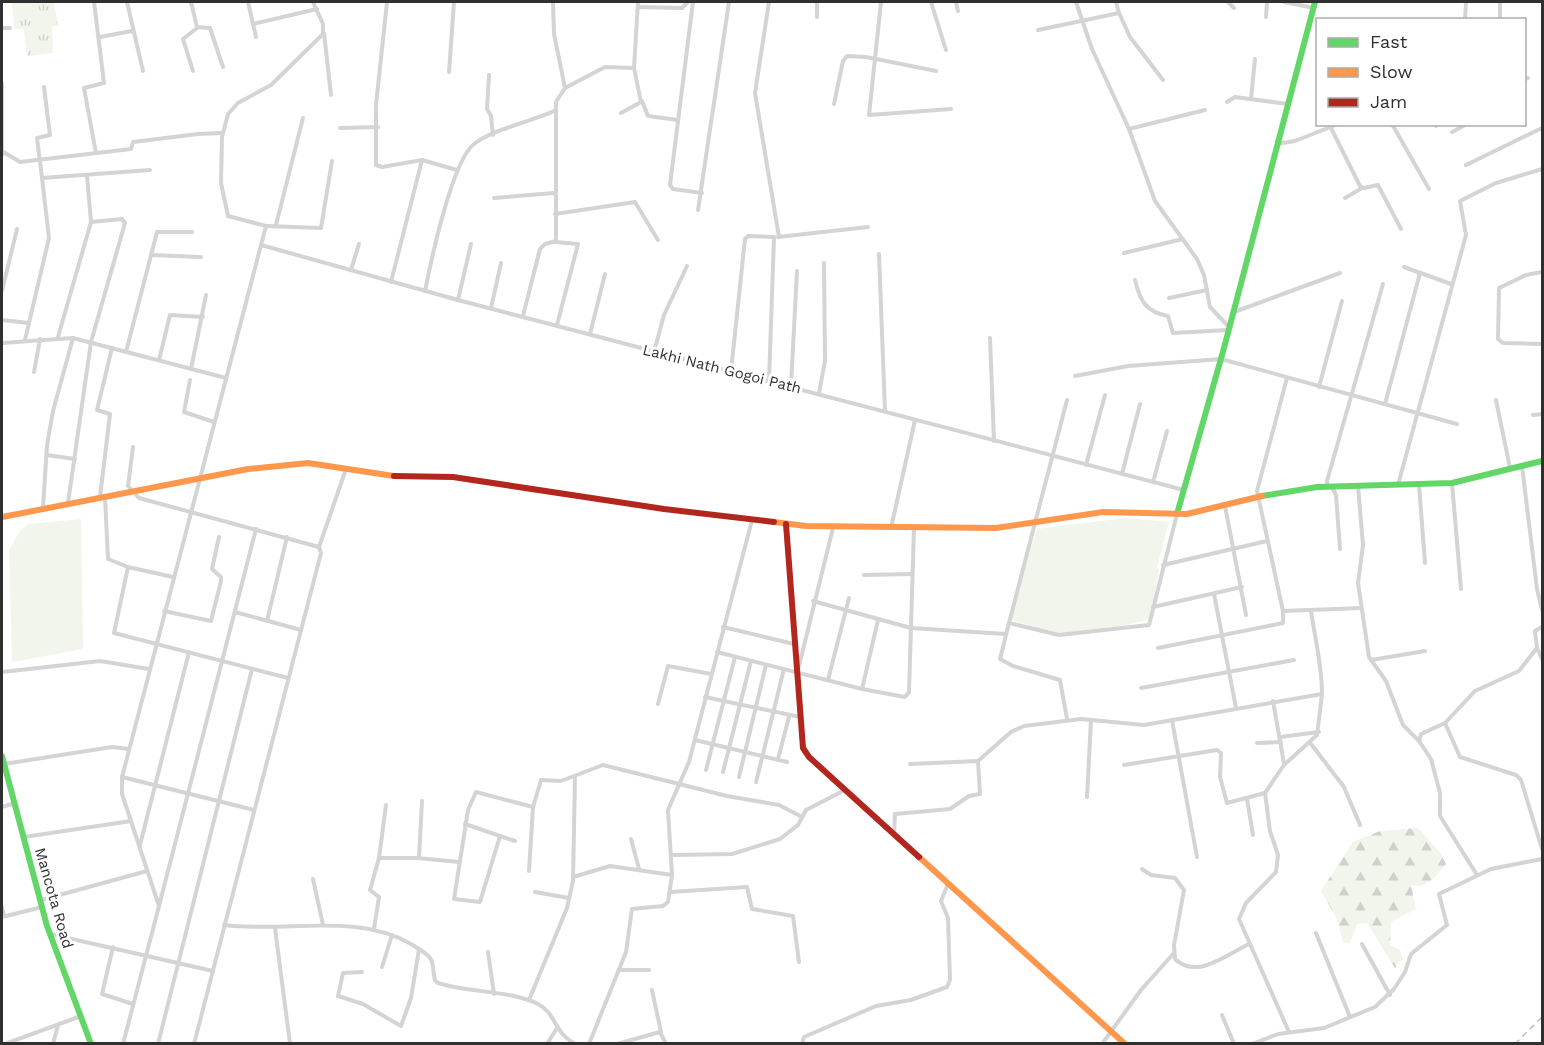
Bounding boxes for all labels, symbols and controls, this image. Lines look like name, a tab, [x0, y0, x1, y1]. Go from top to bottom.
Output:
legend	[1316, 18, 1526, 126]
text: Fast	[1370, 31, 1408, 52]
text: Slow	[1370, 61, 1413, 82]
text: Jam	[1370, 91, 1407, 112]
street label: Lakhi Nath Gogoi Path	[641, 341, 803, 397]
street label: Mancota Road	[31, 846, 77, 950]

